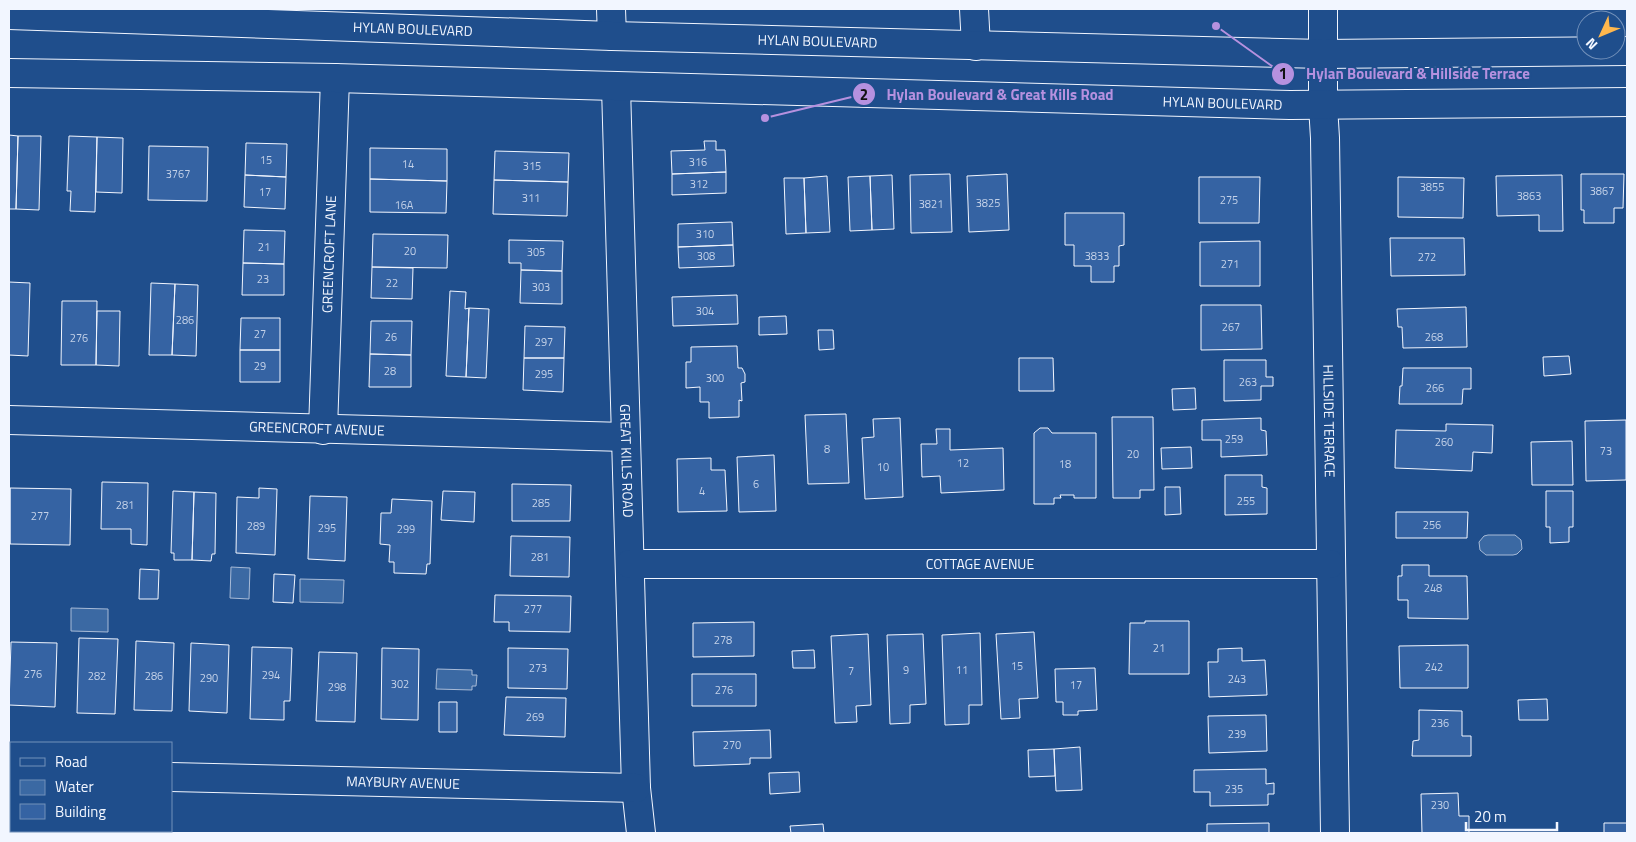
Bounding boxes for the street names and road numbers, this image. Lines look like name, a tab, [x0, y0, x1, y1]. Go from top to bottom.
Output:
street label: HYLAN BOULEVARD	[353, 16, 473, 41]
street label: HYLAN BOULEVARD	[757, 29, 878, 53]
street label: HYLAN BOULEVARD	[1162, 90, 1283, 115]
street label: GREENCROFT LANE	[316, 195, 341, 313]
street label: HILLSIDE TERRACE	[1318, 364, 1341, 478]
street label: GREAT KILLS ROAD	[615, 404, 639, 518]
street label: GREENCROFT AVENUE	[249, 416, 385, 440]
street label: COTTAGE AVENUE	[926, 553, 1034, 574]
street label: MAYBURY AVENUE	[346, 770, 460, 794]

